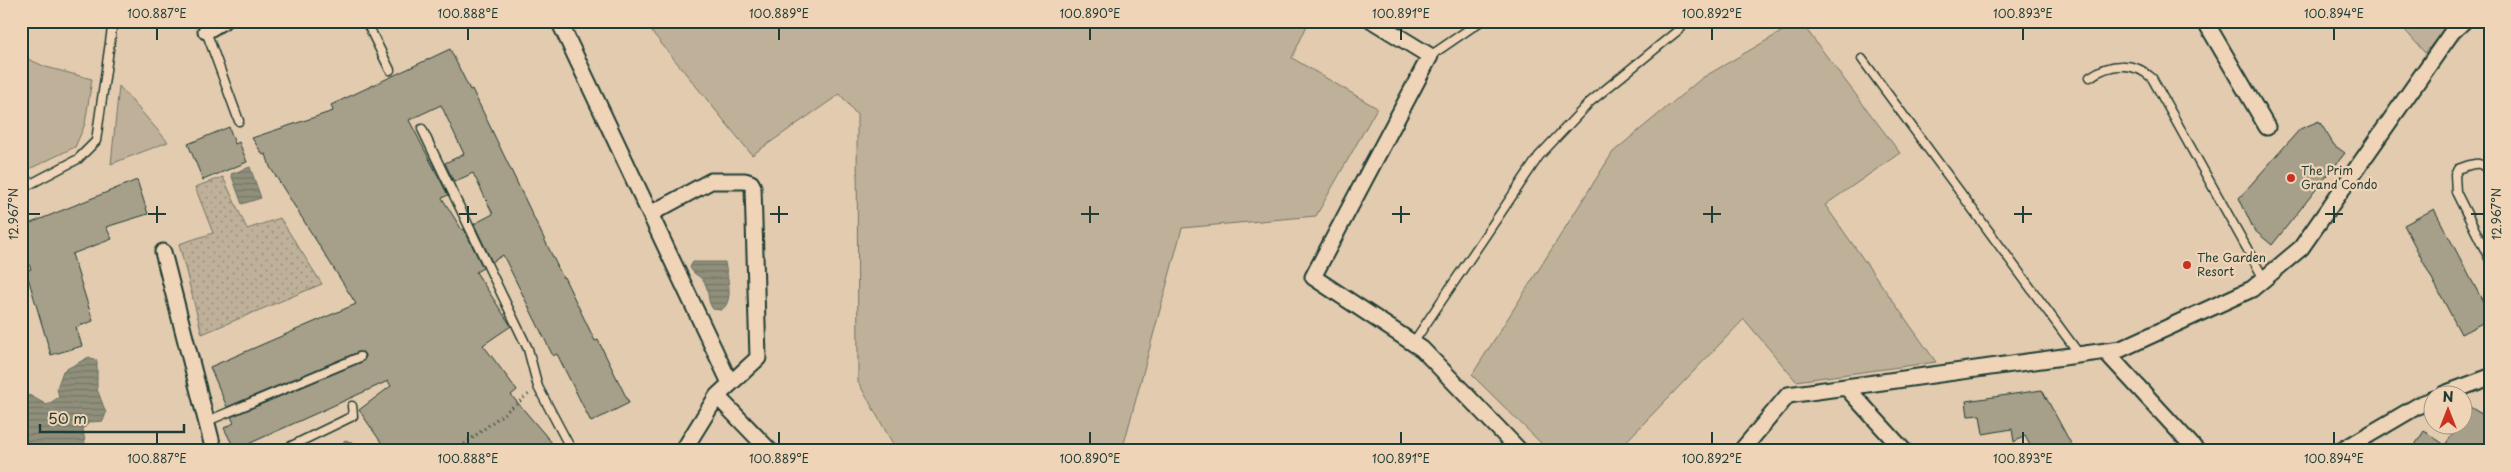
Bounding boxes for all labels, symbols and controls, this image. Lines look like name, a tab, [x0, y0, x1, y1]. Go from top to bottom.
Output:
text: 100.887°E	[127, 4, 187, 22]
text: 100.888°E	[438, 4, 498, 22]
text: 100.889°E	[749, 4, 809, 22]
text: 100.890°E	[1059, 4, 1121, 22]
text: 100.891°E	[1372, 4, 1430, 22]
text: 100.892°E	[1682, 4, 1742, 22]
text: 100.893°E	[1993, 4, 2053, 22]
text: 100.894°E	[2304, 4, 2364, 22]
place label: The Prim Grand Condo	[2301, 161, 2378, 193]
marker: The Prim Grand Condo	[2285, 172, 2297, 184]
text: 12.967°N	[4, 188, 22, 240]
text: 12.967°N	[2487, 188, 2505, 240]
place label: The Garden Resort	[2197, 248, 2266, 280]
marker: The Garden Resort	[2181, 259, 2193, 271]
north arrow	[2424, 384, 2474, 434]
text: N	[2442, 386, 2454, 407]
scale bar	[40, 402, 184, 434]
text: 50 m	[48, 406, 87, 429]
text: 100.887°E	[127, 449, 187, 467]
text: 100.888°E	[438, 449, 498, 467]
text: 100.889°E	[749, 449, 809, 467]
text: 100.890°E	[1059, 449, 1121, 467]
text: 100.891°E	[1372, 449, 1430, 467]
text: 100.892°E	[1682, 449, 1742, 467]
text: 100.893°E	[1993, 449, 2053, 467]
text: 100.894°E	[2304, 449, 2364, 467]

